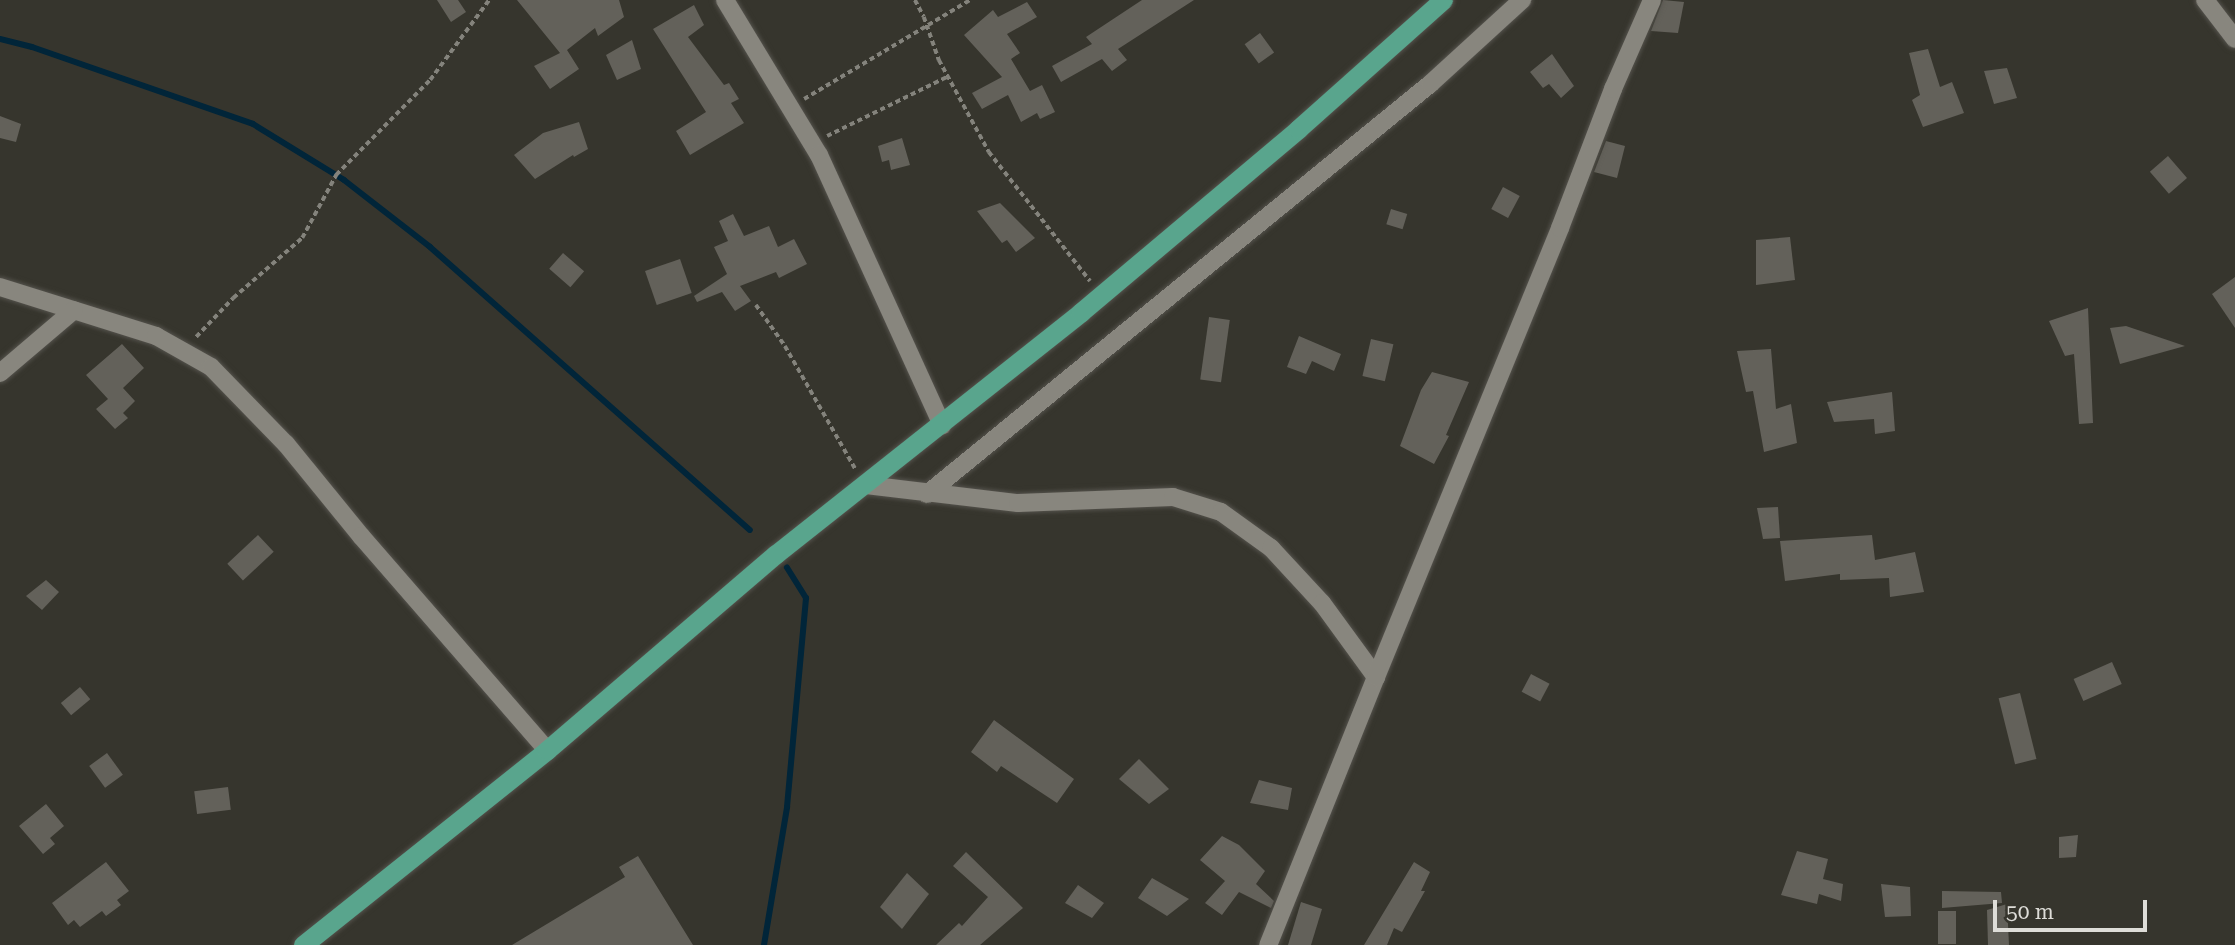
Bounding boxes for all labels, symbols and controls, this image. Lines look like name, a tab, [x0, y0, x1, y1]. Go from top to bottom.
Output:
scale bar	[1997, 886, 2151, 930]
text: 50 m	[2006, 900, 2054, 924]

